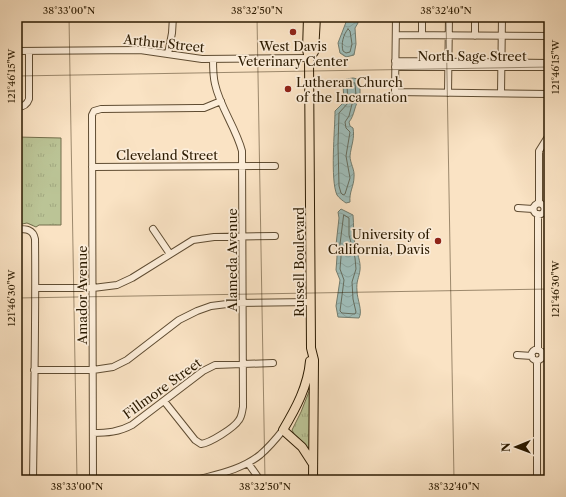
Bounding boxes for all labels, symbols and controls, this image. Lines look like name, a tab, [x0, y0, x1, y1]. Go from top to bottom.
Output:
text: 38°33'00"N	[43, 4, 95, 17]
text: 38°32'50"N	[231, 4, 283, 17]
text: 38°32'40"N	[420, 4, 472, 17]
marker: West Davis Veterinary Center	[288, 27, 298, 37]
street label: Arthur Street	[122, 31, 206, 55]
place label: West Davis Veterinary Center	[237, 38, 349, 69]
text: 121°46'15"W	[549, 39, 562, 94]
text: 121°46'15"W	[5, 48, 18, 103]
street label: North Sage Street	[417, 48, 527, 64]
place label: Lutheran Church of the Incarnation	[296, 74, 407, 105]
marker: Lutheran Church of the Incarnation	[283, 84, 293, 94]
street label: Cleveland Street	[116, 147, 218, 163]
street label: Russell Boulevard	[291, 207, 307, 317]
street label: Alameda Avenue	[224, 208, 240, 313]
place label: University of California, Davis	[328, 226, 431, 257]
marker: University of California, Davis	[433, 236, 443, 246]
street label: Amador Avenue	[74, 246, 90, 345]
text: 121°46'30"W	[549, 260, 562, 317]
text: 121°46'30"W	[5, 269, 18, 326]
street label: Fillmore Street	[120, 354, 205, 422]
north arrow	[496, 427, 536, 467]
text: N	[499, 442, 513, 452]
text: 38°33'00"N	[51, 480, 103, 493]
text: 38°32'50"N	[239, 480, 291, 493]
text: 38°32'40"N	[428, 480, 480, 493]

